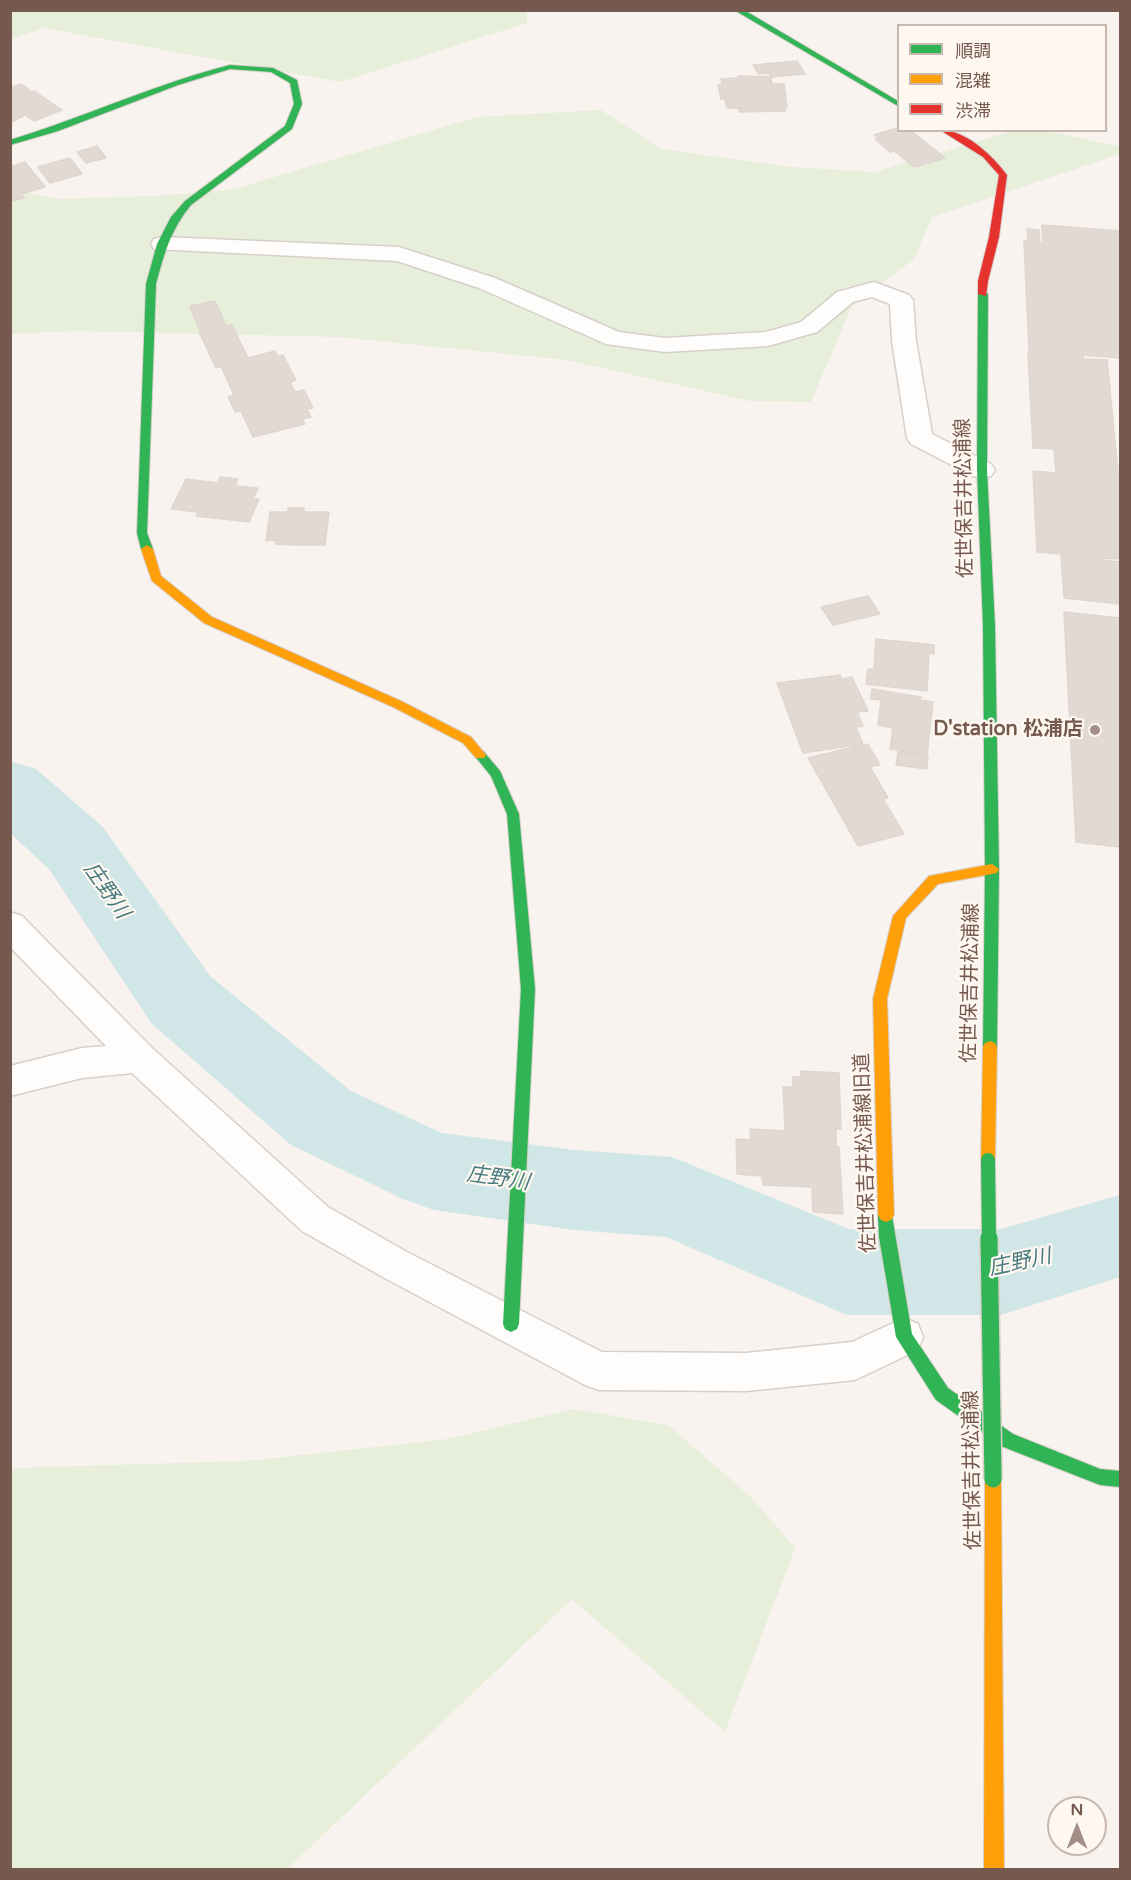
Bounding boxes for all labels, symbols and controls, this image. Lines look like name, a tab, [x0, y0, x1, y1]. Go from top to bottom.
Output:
legend	[897, 24, 1107, 132]
text: 順調	[955, 40, 991, 62]
text: 混雑	[955, 70, 991, 92]
text: 渋滞	[955, 100, 991, 122]
street label: 佐世保吉井松浦線	[952, 418, 978, 578]
place label: D'station 松浦店	[933, 718, 1083, 742]
marker: D'station 松浦店	[1088, 723, 1102, 737]
water label: 庄野川	[78, 858, 134, 924]
street label: 佐世保吉井松浦線	[958, 903, 984, 1063]
street label: 佐世保吉井松浦線旧道	[851, 1053, 881, 1253]
water label: 庄野川	[465, 1162, 531, 1196]
water label: 庄野川	[987, 1244, 1053, 1282]
street label: 佐世保吉井松浦線	[960, 1390, 986, 1550]
north arrow	[1047, 1796, 1107, 1856]
text: N	[1071, 1800, 1083, 1820]

